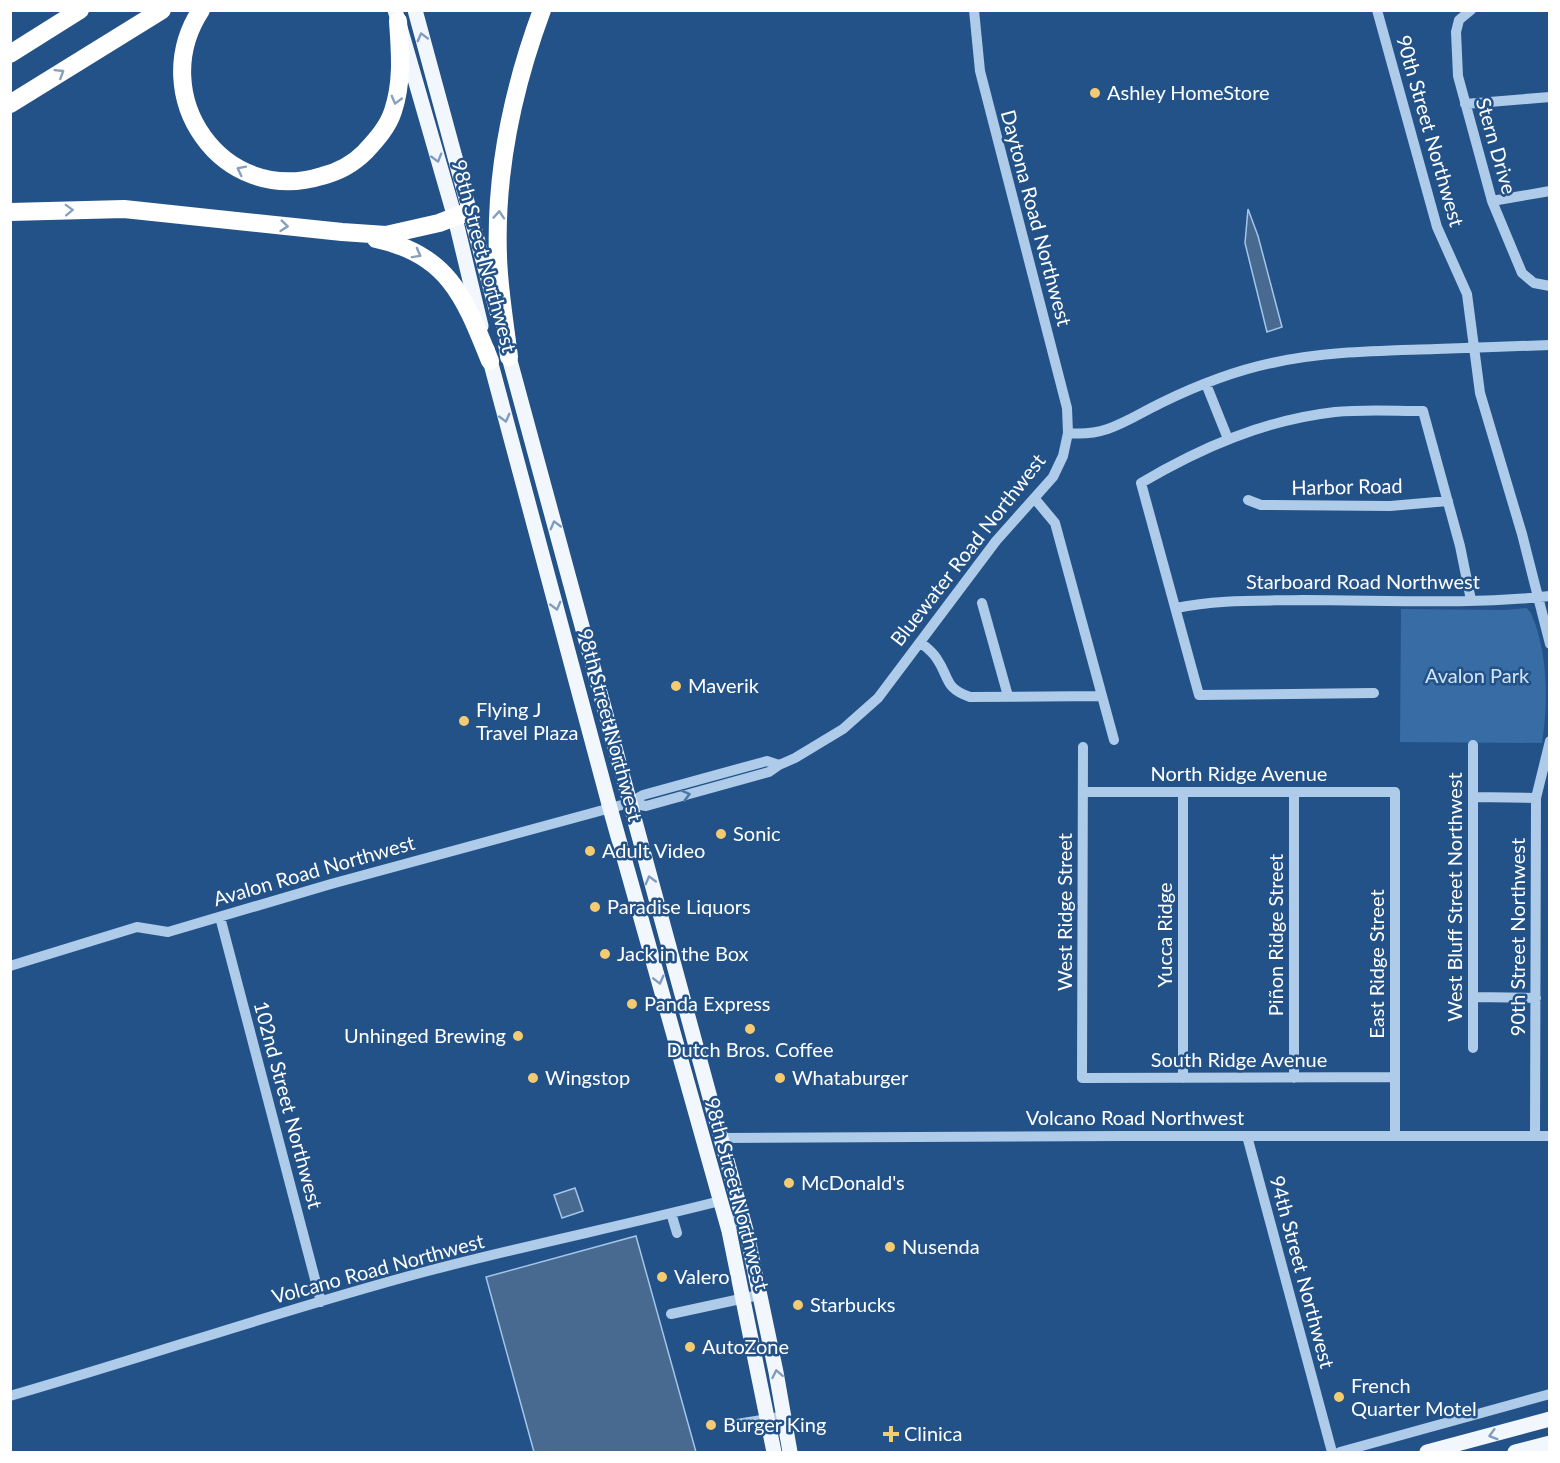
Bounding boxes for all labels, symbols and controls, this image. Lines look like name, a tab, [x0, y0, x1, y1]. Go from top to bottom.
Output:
one-way arrow	[417, 32, 430, 42]
street label: 90th Street Northwest	[1392, 32, 1470, 229]
one-way arrow	[54, 69, 64, 81]
place label: Ashley HomeStore	[1107, 80, 1270, 104]
marker: Ashley HomeStore	[1088, 86, 1102, 100]
one-way arrow	[391, 94, 403, 104]
street label: Stern Drive	[1472, 95, 1522, 197]
street label: Daytona Road Northwest	[997, 107, 1077, 329]
one-way arrow	[430, 152, 442, 162]
street label: 98th Street Northwest	[448, 157, 522, 355]
one-way arrow	[237, 165, 248, 177]
one-way arrow	[64, 203, 73, 216]
one-way arrow	[492, 211, 505, 220]
one-way arrow	[279, 219, 289, 232]
one-way arrow	[411, 247, 421, 259]
one-way arrow	[498, 412, 510, 423]
street label: Bluewater Road Northwest	[885, 448, 1050, 650]
street label: Harbor Road	[1291, 473, 1403, 499]
one-way arrow	[550, 520, 563, 530]
street label: Starboard Road Northwest	[1246, 569, 1480, 593]
one-way arrow	[548, 601, 561, 611]
street label: 98th Street Northwest	[574, 626, 648, 824]
park label: Avalon Park	[1425, 663, 1530, 687]
place label: Maverik	[688, 673, 760, 697]
marker: Maverik	[669, 679, 683, 693]
place label: Flying J Travel Plaza	[476, 697, 579, 744]
marker: Flying J Travel Plaza	[457, 714, 471, 728]
street label: North Ridge Avenue	[1151, 761, 1327, 785]
street label: West Bluff Street Northwest	[1442, 772, 1466, 1022]
one-way arrow	[680, 790, 691, 802]
place label: Sonic	[733, 821, 781, 845]
marker: Sonic	[714, 827, 728, 841]
street label: Avalon Road Northwest	[210, 830, 417, 910]
street label: West Ridge Street	[1052, 833, 1076, 991]
place label: Adult Video	[602, 838, 705, 862]
street label: 90th Street Northwest	[1505, 838, 1529, 1036]
marker: Adult Video	[583, 844, 597, 858]
street label: Piñon Ridge Street	[1263, 854, 1287, 1016]
one-way arrow	[644, 875, 657, 885]
street label: Yucca Ridge	[1152, 882, 1176, 988]
street label: East Ridge Street	[1364, 889, 1388, 1039]
place label: Paradise Liquors	[607, 894, 751, 918]
marker: Paradise Liquors	[588, 900, 602, 914]
place label: Jack in the Box	[617, 941, 749, 965]
marker: Jack in the Box	[598, 947, 612, 961]
one-way arrow	[651, 974, 664, 984]
place label: Panda Express	[644, 991, 771, 1015]
marker: Panda Express	[625, 997, 639, 1011]
street label: 102nd Street Northwest	[250, 998, 328, 1211]
marker: Dutch Bros. Coffee	[743, 1022, 757, 1036]
place label: Unhinged Brewing	[344, 1023, 506, 1047]
marker: Unhinged Brewing	[511, 1029, 525, 1043]
place label: Dutch Bros. Coffee	[667, 1037, 833, 1061]
street label: South Ridge Avenue	[1151, 1047, 1327, 1071]
place label: Wingstop	[545, 1065, 630, 1089]
place label: Whataburger	[792, 1065, 909, 1089]
marker: Wingstop	[526, 1071, 540, 1085]
marker: Whataburger	[773, 1071, 787, 1085]
street label: 98th Street Northwest	[701, 1095, 775, 1293]
street label: Volcano Road Northwest	[1026, 1105, 1244, 1129]
place label: McDonald's	[801, 1170, 905, 1194]
street label: 94th Street Northwest	[1266, 1173, 1340, 1371]
marker: McDonald's	[782, 1176, 796, 1190]
street label: Volcano Road Northwest	[269, 1228, 486, 1308]
place label: Nusenda	[902, 1234, 980, 1258]
marker: Nusenda	[883, 1240, 897, 1254]
place label: Valero	[674, 1264, 730, 1288]
marker: Valero	[655, 1270, 669, 1284]
place label: Starbucks	[810, 1292, 896, 1316]
marker: Starbucks	[791, 1298, 805, 1312]
place label: AutoZone	[702, 1334, 789, 1358]
marker: AutoZone	[683, 1340, 697, 1354]
one-way arrow	[771, 1369, 784, 1379]
place label: French Quarter Motel	[1351, 1373, 1477, 1420]
marker: French Quarter Motel	[1332, 1390, 1346, 1404]
place label: Burger King	[723, 1412, 826, 1436]
marker: Burger King	[704, 1418, 718, 1432]
place label: Clinica	[904, 1421, 962, 1445]
marker: Clinica	[882, 1425, 900, 1443]
one-way arrow	[1488, 1427, 1498, 1440]

